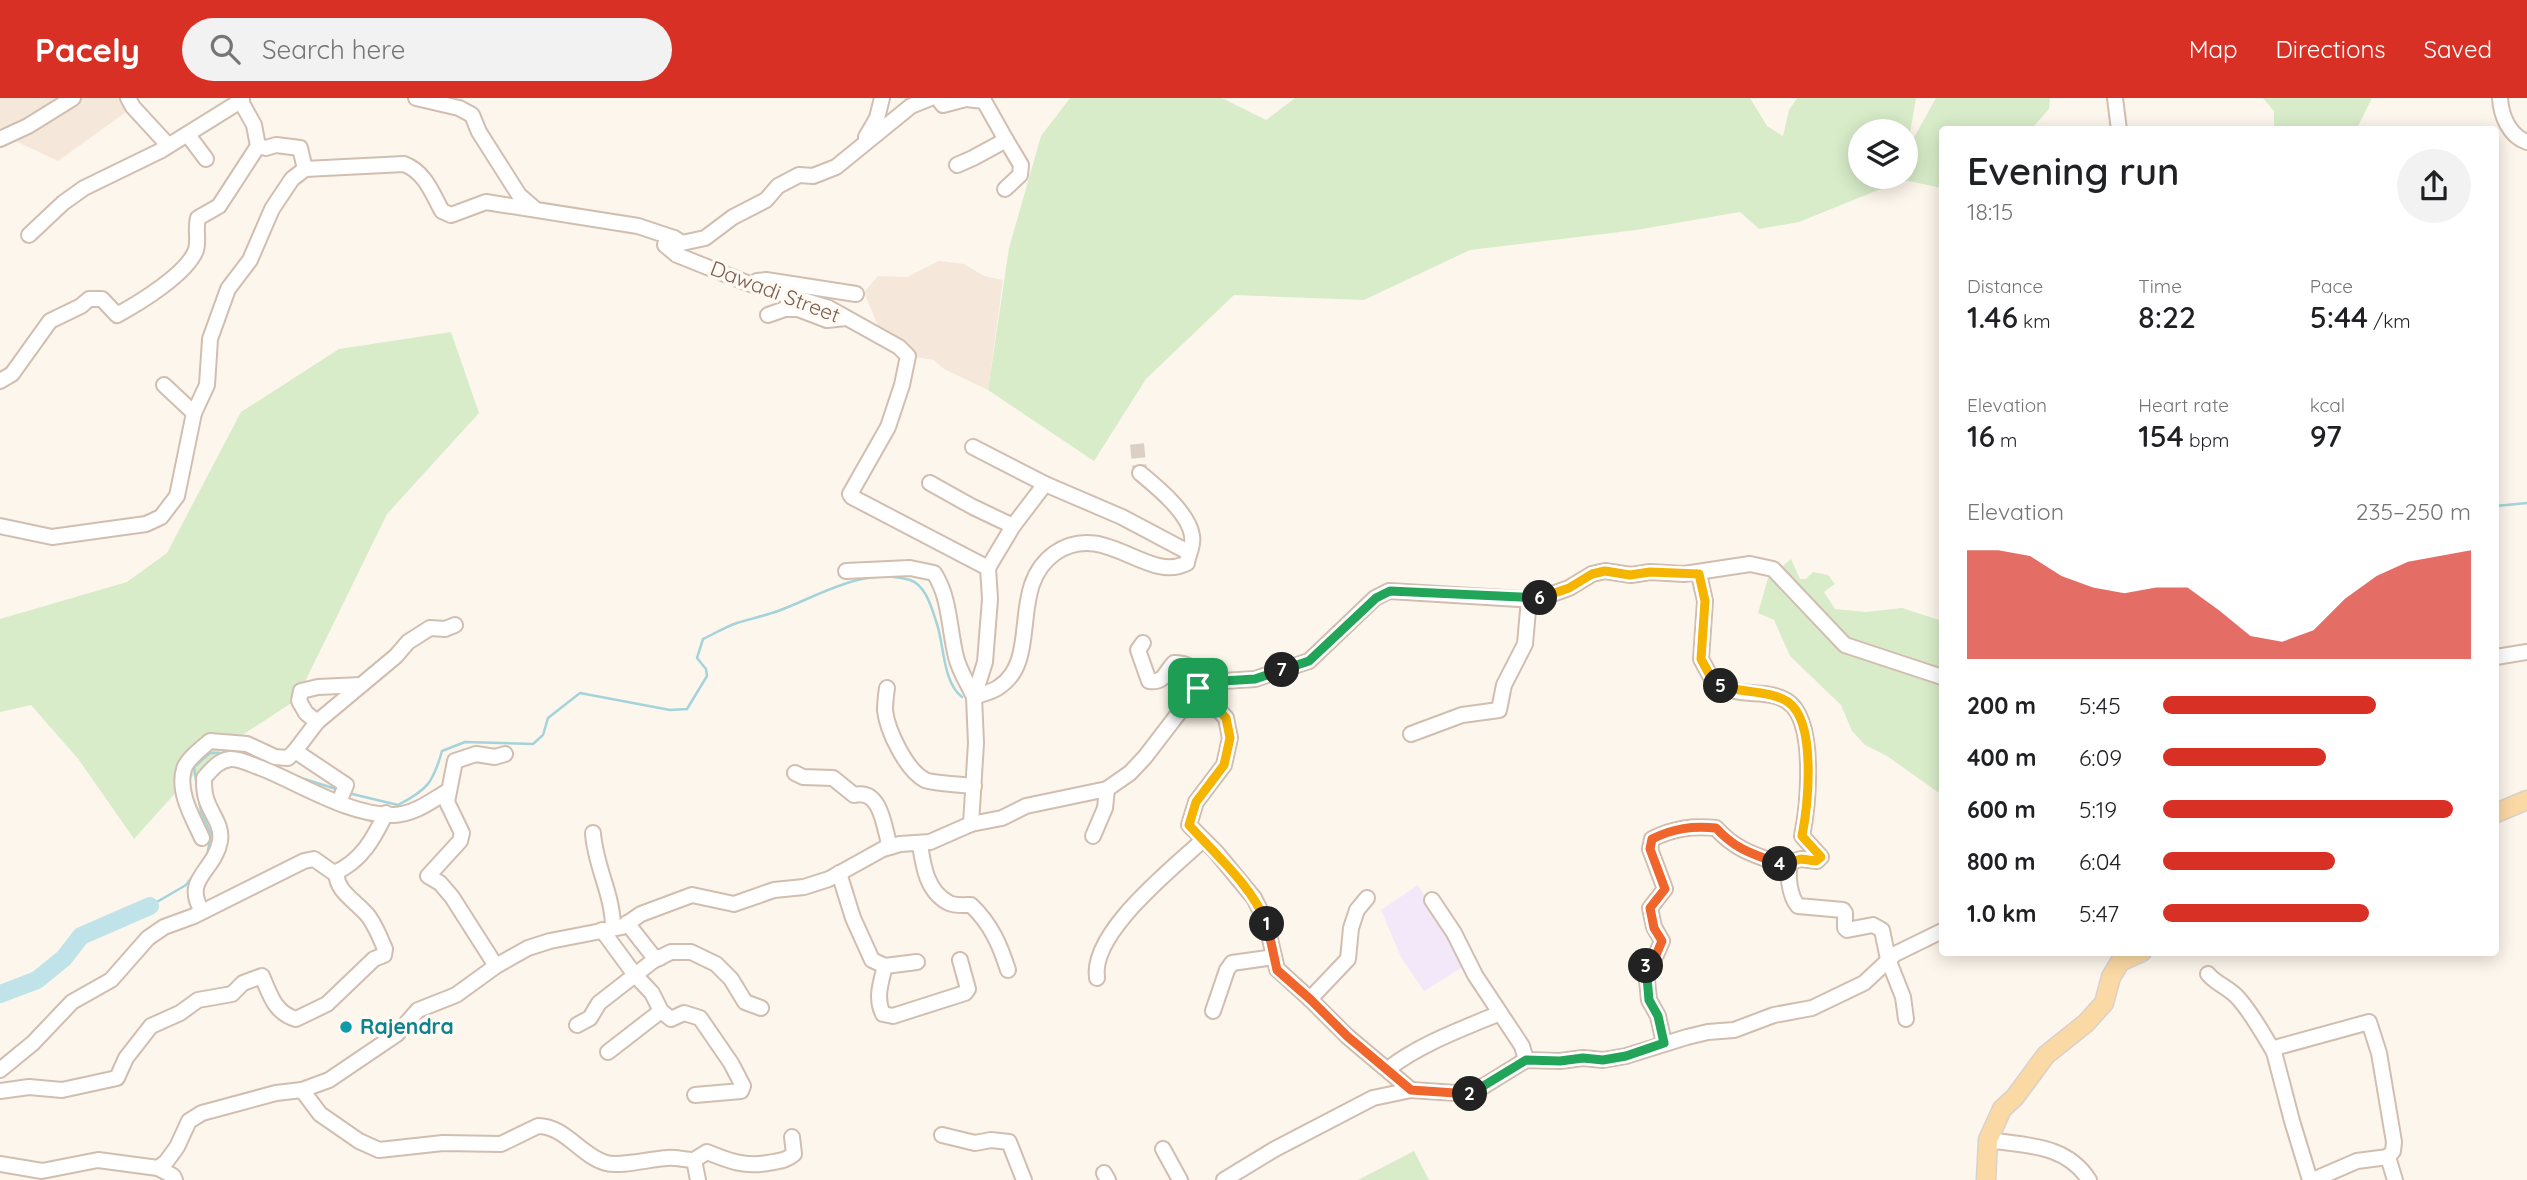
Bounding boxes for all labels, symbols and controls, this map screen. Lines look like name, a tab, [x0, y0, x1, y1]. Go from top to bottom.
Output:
search box	[182, 18, 672, 81]
text: Pacely	[35, 29, 140, 70]
icon: search	[206, 30, 244, 68]
text: Search here	[262, 33, 405, 66]
text: Map	[2189, 34, 2238, 64]
text: Directions	[2276, 34, 2386, 64]
text: Saved	[2424, 34, 2492, 64]
map controls	[1848, 119, 1918, 189]
button: layers	[1848, 119, 1918, 189]
text: Evening run	[1967, 147, 2180, 195]
button: share	[2397, 149, 2471, 223]
text: 18:15	[1967, 197, 2013, 226]
street label: Dawadi Street	[707, 254, 844, 328]
text: Distance	[1967, 274, 2043, 298]
text: Time	[2138, 274, 2182, 298]
text: Pace	[2310, 274, 2353, 298]
text: 1.46	[1967, 298, 2018, 336]
text: 8:22	[2138, 298, 2196, 336]
text: 5:44	[2310, 298, 2368, 336]
text: km	[2018, 309, 2051, 333]
text: /km	[2368, 309, 2411, 333]
text: Elevation	[1967, 393, 2047, 417]
text: Heart rate	[2138, 393, 2229, 417]
text: kcal	[2310, 393, 2345, 417]
text: 16	[1967, 417, 1995, 455]
text: 154	[2138, 417, 2184, 455]
text: 97	[2310, 417, 2342, 455]
text: m	[1995, 428, 2017, 452]
text: bpm	[2184, 428, 2229, 452]
text: Elevation	[1967, 497, 2064, 526]
text: 235–250 m	[2356, 497, 2471, 526]
pin: 6	[1522, 580, 1558, 616]
text: 6	[1534, 585, 1545, 609]
pin: 7	[1264, 652, 1300, 688]
text: 7	[1276, 657, 1287, 681]
pin	[1168, 658, 1228, 718]
pin: 5	[1704, 668, 1738, 704]
icon: arrive	[1179, 669, 1217, 707]
text: 5	[1715, 673, 1726, 697]
text: 200 m	[1967, 691, 2036, 720]
text: 5:45	[2079, 691, 2121, 720]
text: 400 m	[1967, 743, 2036, 772]
text: 6:09	[2079, 743, 2122, 772]
text: 600 m	[1967, 795, 2036, 824]
text: 5:19	[2079, 795, 2117, 824]
pin: 4	[1762, 846, 1798, 882]
text: 800 m	[1967, 847, 2036, 876]
text: 6:04	[2079, 847, 2121, 876]
text: 4	[1774, 851, 1785, 875]
text: 1.0 km	[1967, 899, 2037, 928]
text: 5:47	[2079, 899, 2119, 928]
pin: 1	[1250, 906, 1284, 942]
text: 1	[1263, 911, 1270, 935]
pin: 3	[1628, 948, 1664, 984]
text: 3	[1640, 953, 1651, 977]
place label: Rajendra	[360, 1013, 454, 1039]
marker: Rajendra	[338, 1019, 354, 1035]
pin: 2	[1452, 1076, 1488, 1112]
text: 2	[1464, 1081, 1475, 1105]

